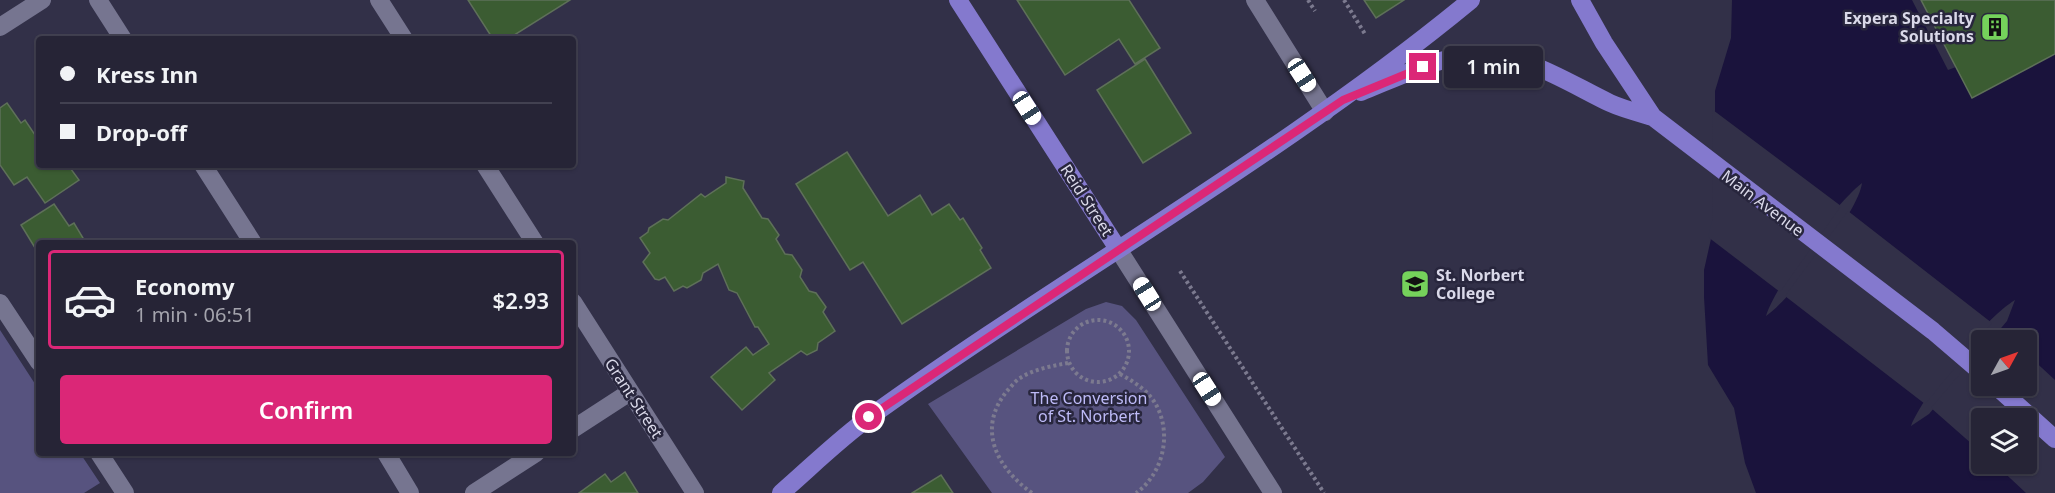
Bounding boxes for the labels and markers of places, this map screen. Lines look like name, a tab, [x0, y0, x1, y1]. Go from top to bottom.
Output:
place label: Expera Specialty Solutions	[1844, 7, 1975, 47]
building icon: Expera Specialty Solutions	[1979, 11, 2011, 43]
place label: St. Norbert College	[1436, 264, 1524, 304]
school or university icon: St. Norbert College	[1399, 268, 1431, 300]

